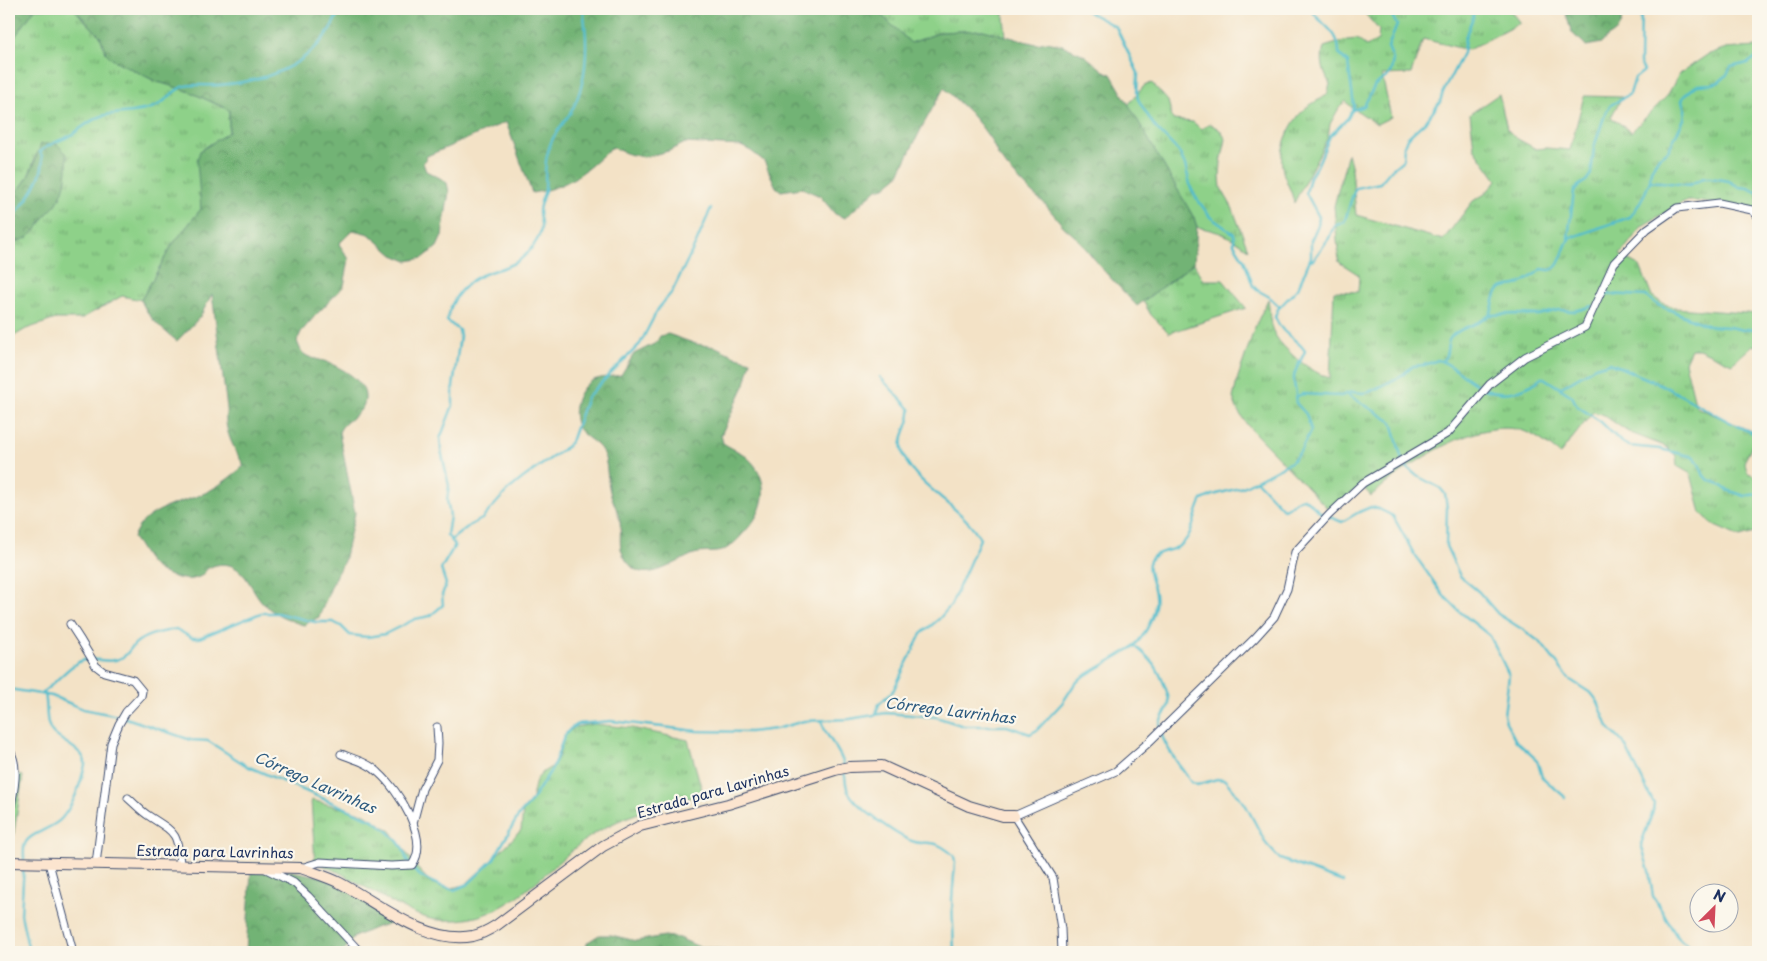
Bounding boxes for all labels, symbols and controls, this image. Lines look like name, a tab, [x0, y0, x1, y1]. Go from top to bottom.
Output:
water label: Córrego Lavrinhas	[884, 690, 1018, 729]
water label: Córrego Lavrinhas	[251, 745, 381, 819]
street label: Estrada para Lavrinhas	[634, 760, 791, 823]
street label: Estrada para Lavrinhas	[136, 840, 294, 863]
north arrow	[1690, 884, 1740, 934]
text: N	[1710, 884, 1729, 908]

